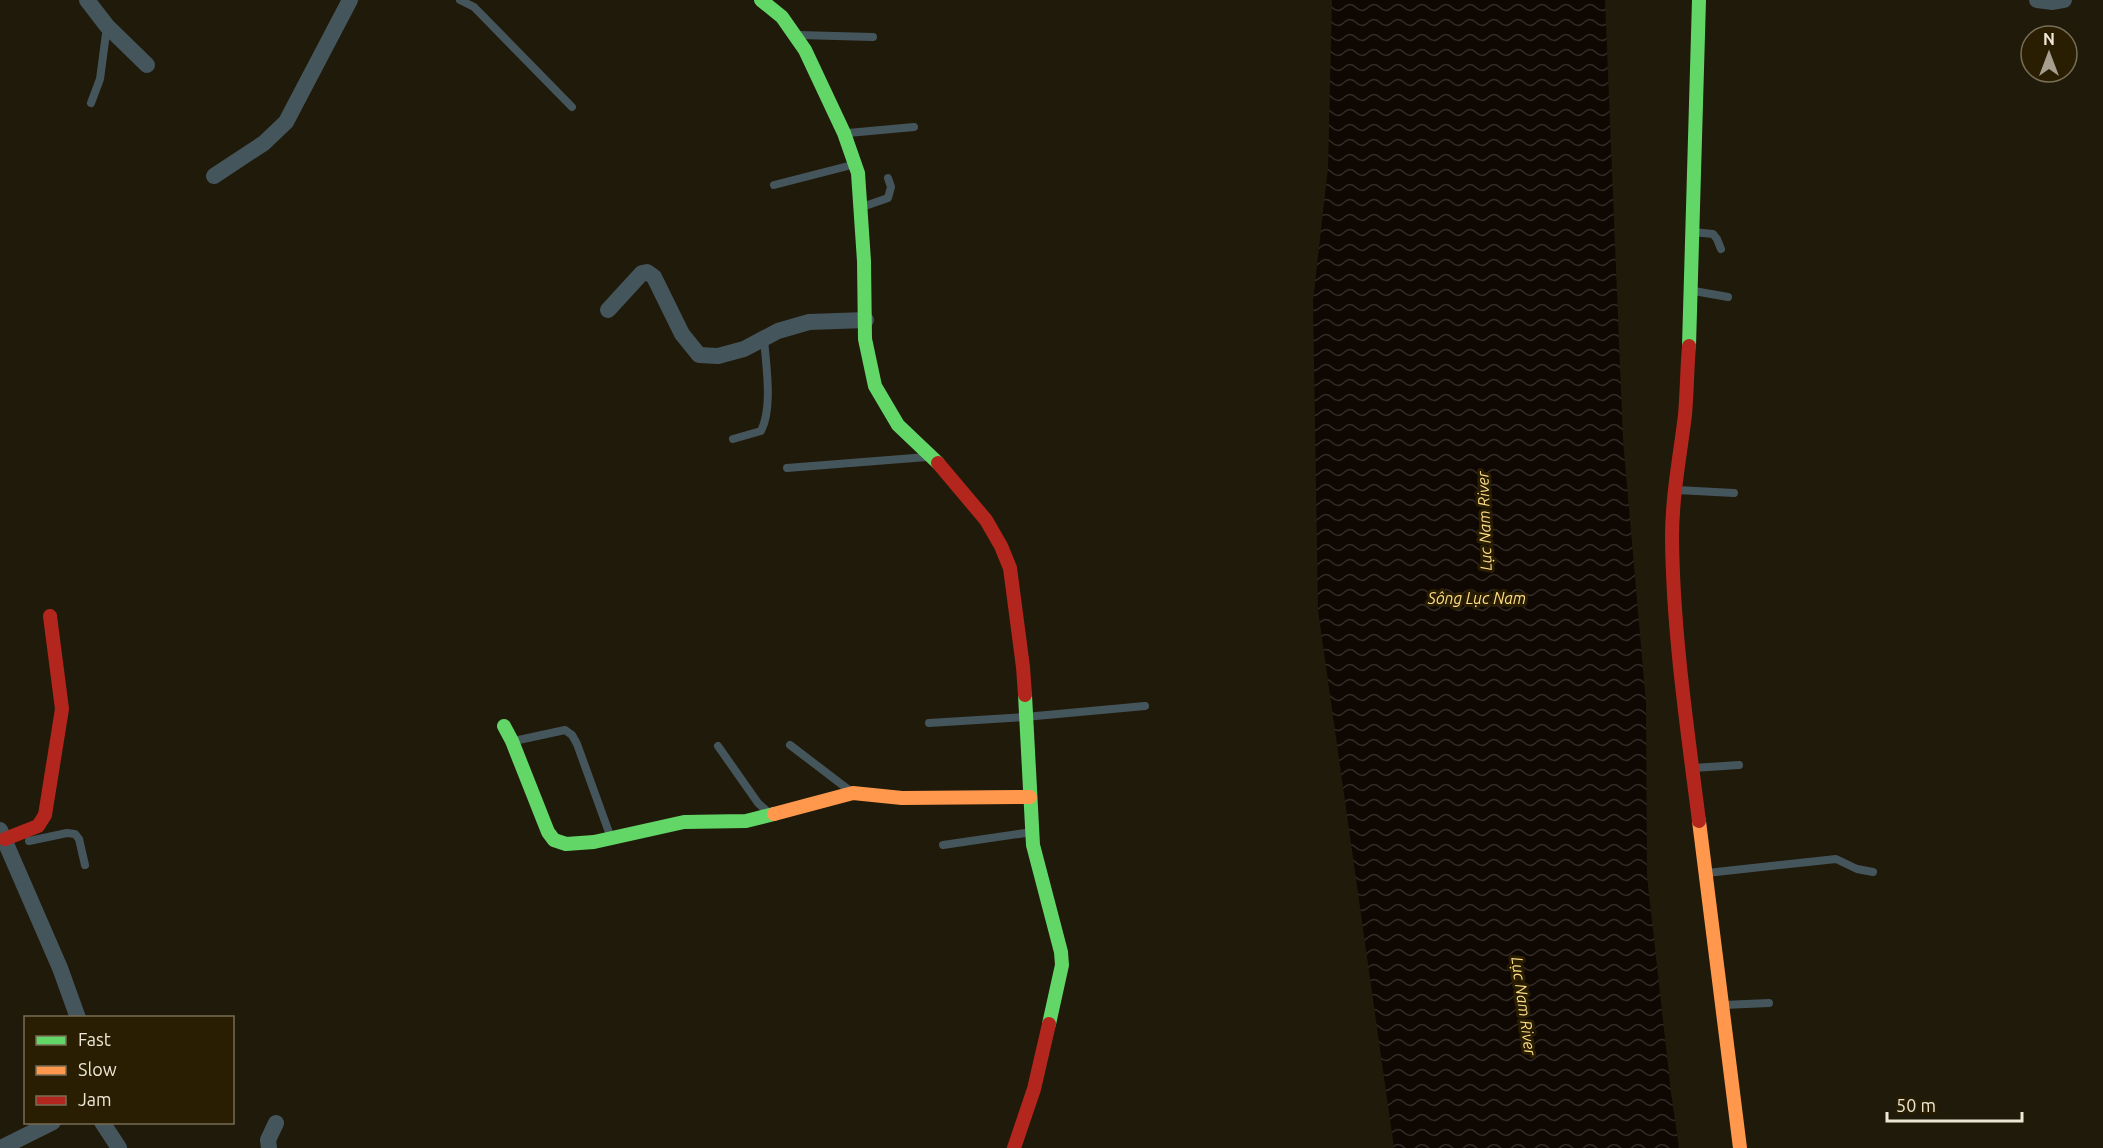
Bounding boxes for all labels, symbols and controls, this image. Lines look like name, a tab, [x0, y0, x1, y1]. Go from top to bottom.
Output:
north arrow	[2019, 24, 2079, 84]
text: N	[2043, 30, 2055, 48]
water label: Lục Nam River	[1473, 470, 1495, 571]
water label: Sông Lục Nam	[1427, 589, 1526, 607]
water label: Lục Nam River	[1508, 955, 1540, 1057]
legend	[24, 1016, 234, 1124]
text: Fast	[78, 1029, 111, 1049]
text: Slow	[78, 1059, 117, 1079]
scale bar	[1887, 1085, 2022, 1123]
text: Jam	[78, 1089, 112, 1109]
text: 50 m	[1896, 1095, 1936, 1115]

